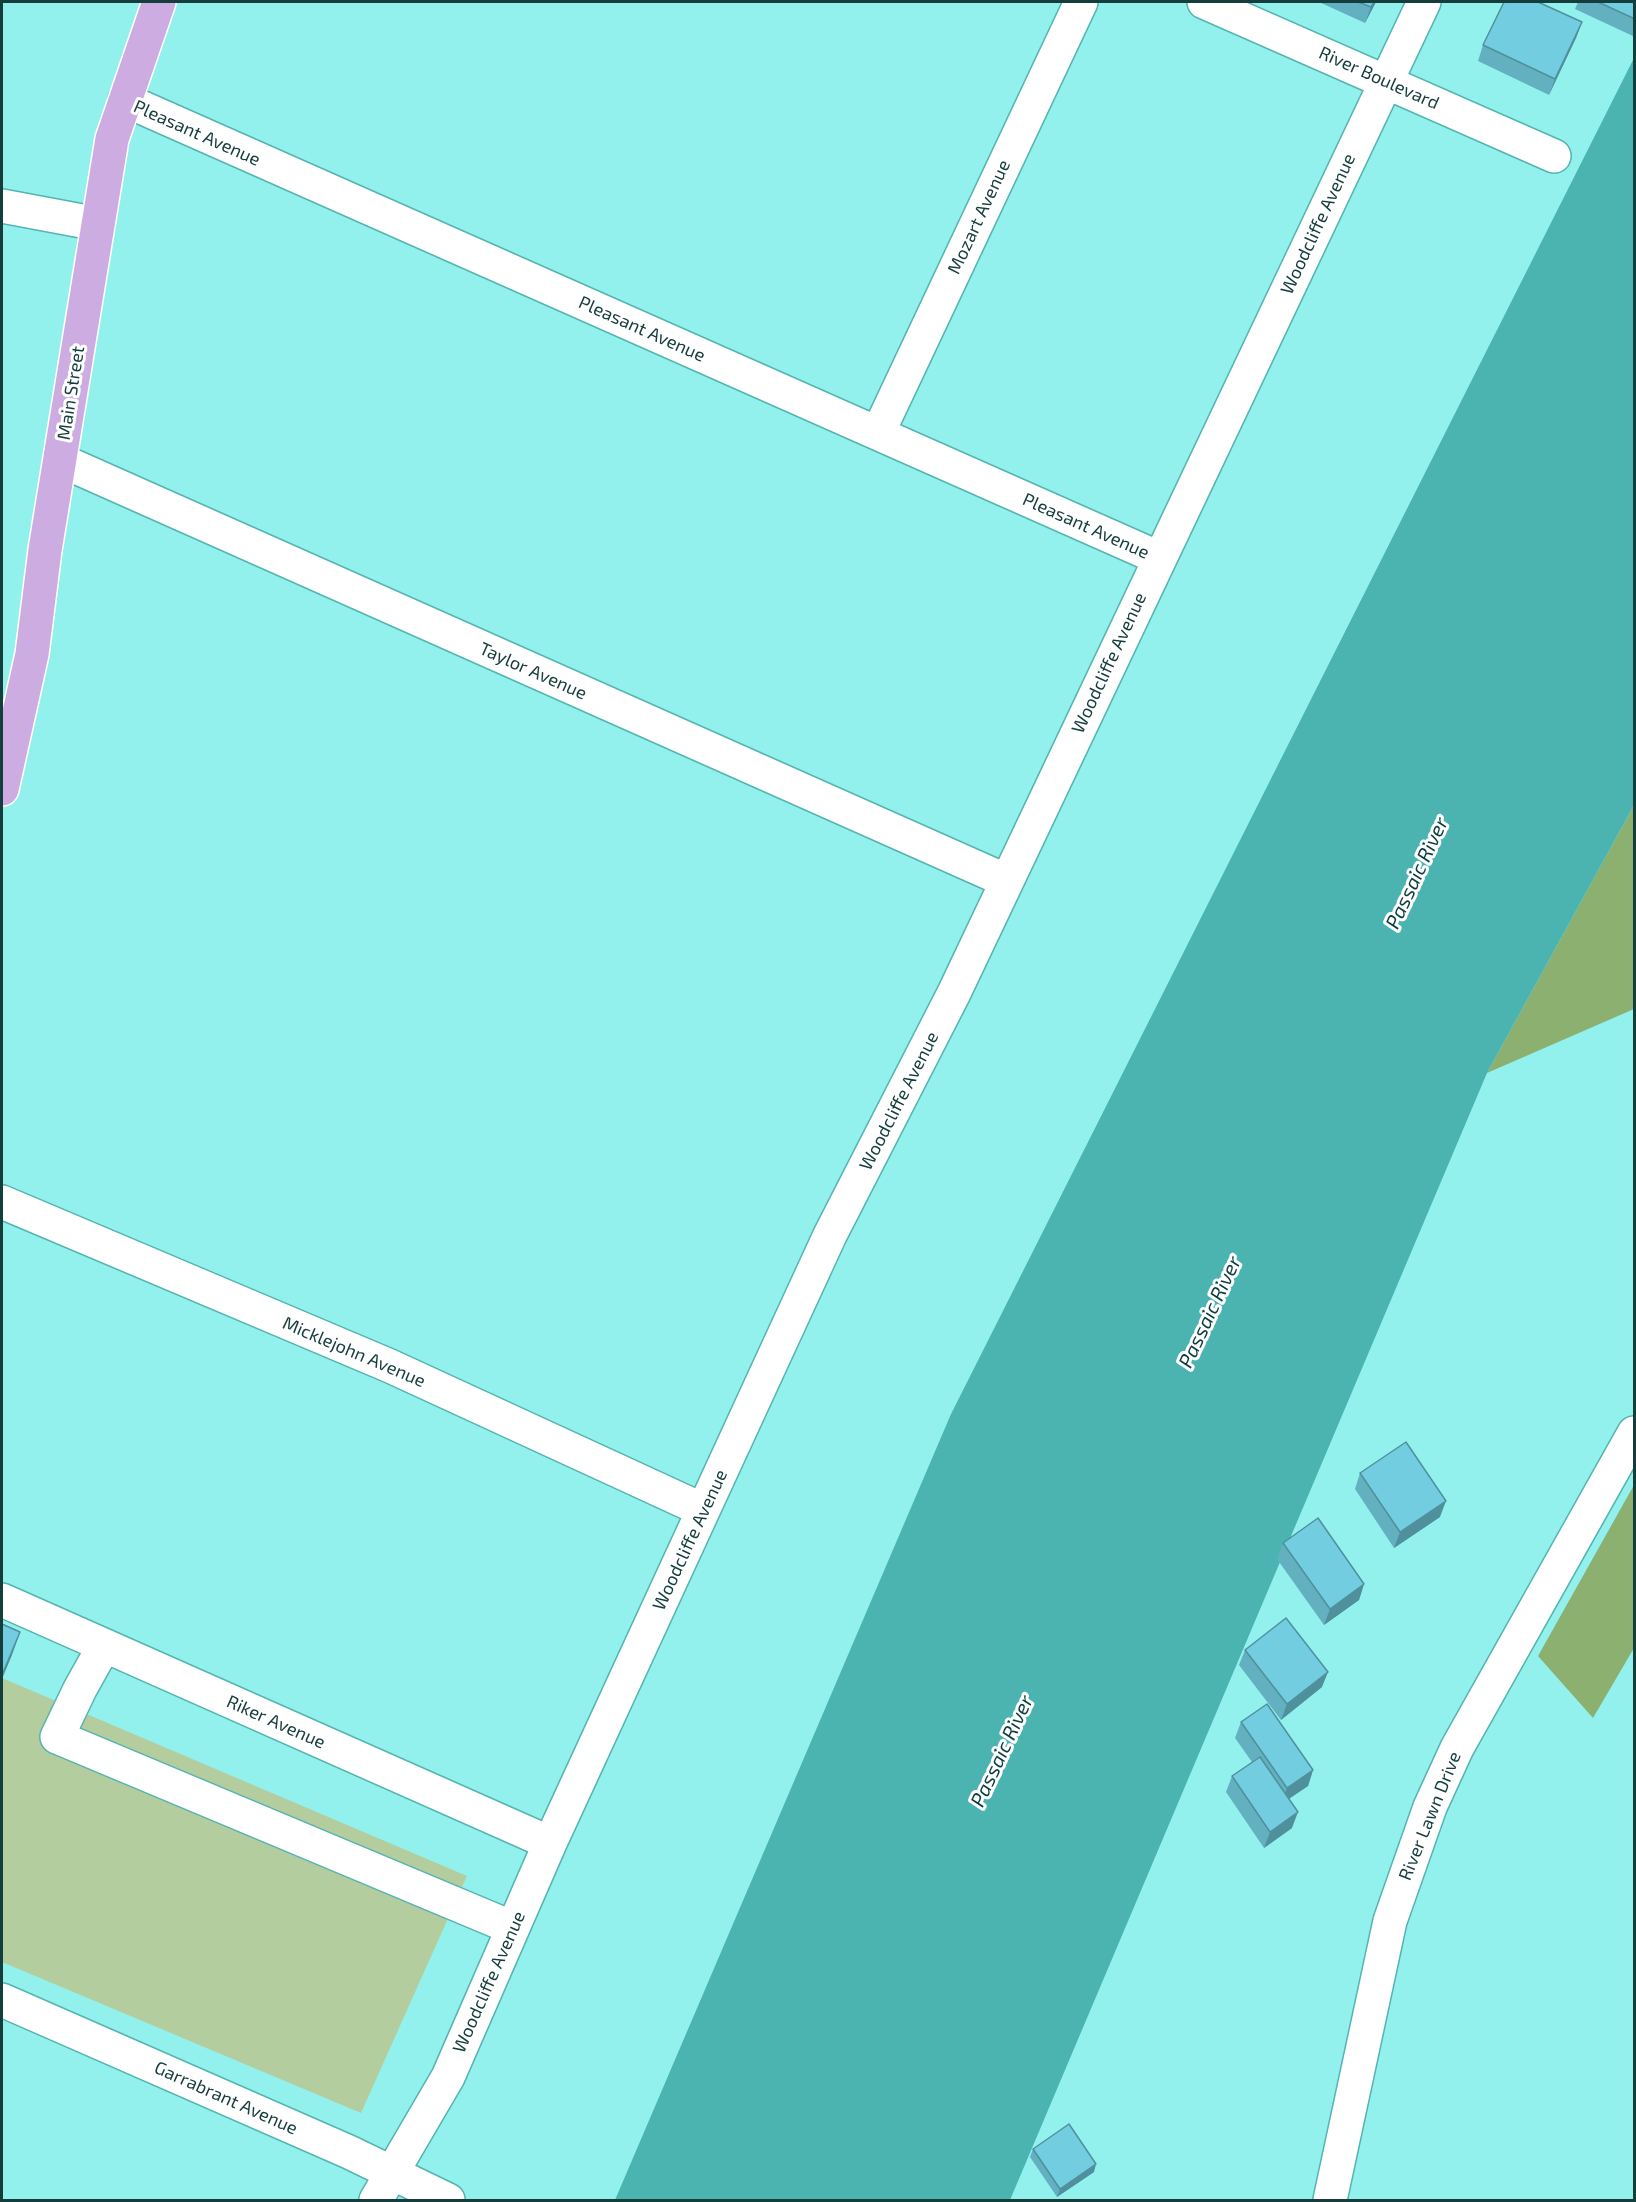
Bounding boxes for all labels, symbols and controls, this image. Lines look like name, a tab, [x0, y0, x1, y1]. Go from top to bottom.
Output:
street label: River Boulevard	[1316, 42, 1442, 114]
street label: Pleasant Avenue	[130, 95, 264, 171]
street label: Woodcliffe Avenue	[1276, 150, 1360, 298]
street label: Mozart Avenue	[943, 156, 1015, 278]
street label: Pleasant Avenue	[575, 291, 709, 367]
street label: Main Street	[53, 345, 89, 441]
street label: Pleasant Avenue	[1019, 488, 1153, 564]
street label: Woodcliffe Avenue	[1067, 589, 1151, 737]
street label: Taylor Avenue	[476, 638, 590, 704]
water label: Passaic River	[1381, 813, 1453, 933]
street label: Woodcliffe Avenue	[855, 1028, 943, 1174]
water label: Passaic River	[1174, 1252, 1246, 1372]
street label: Micklejohn Avenue	[279, 1312, 429, 1392]
street label: Woodcliffe Avenue	[648, 1466, 732, 1614]
street label: Riker Avenue	[223, 1691, 329, 1753]
water label: Passaic River	[966, 1691, 1038, 1811]
street label: River Lawn Drive	[1394, 1748, 1466, 1884]
street label: Woodcliffe Avenue	[448, 1908, 530, 2056]
street label: Garrabrant Avenue	[151, 2057, 301, 2139]

